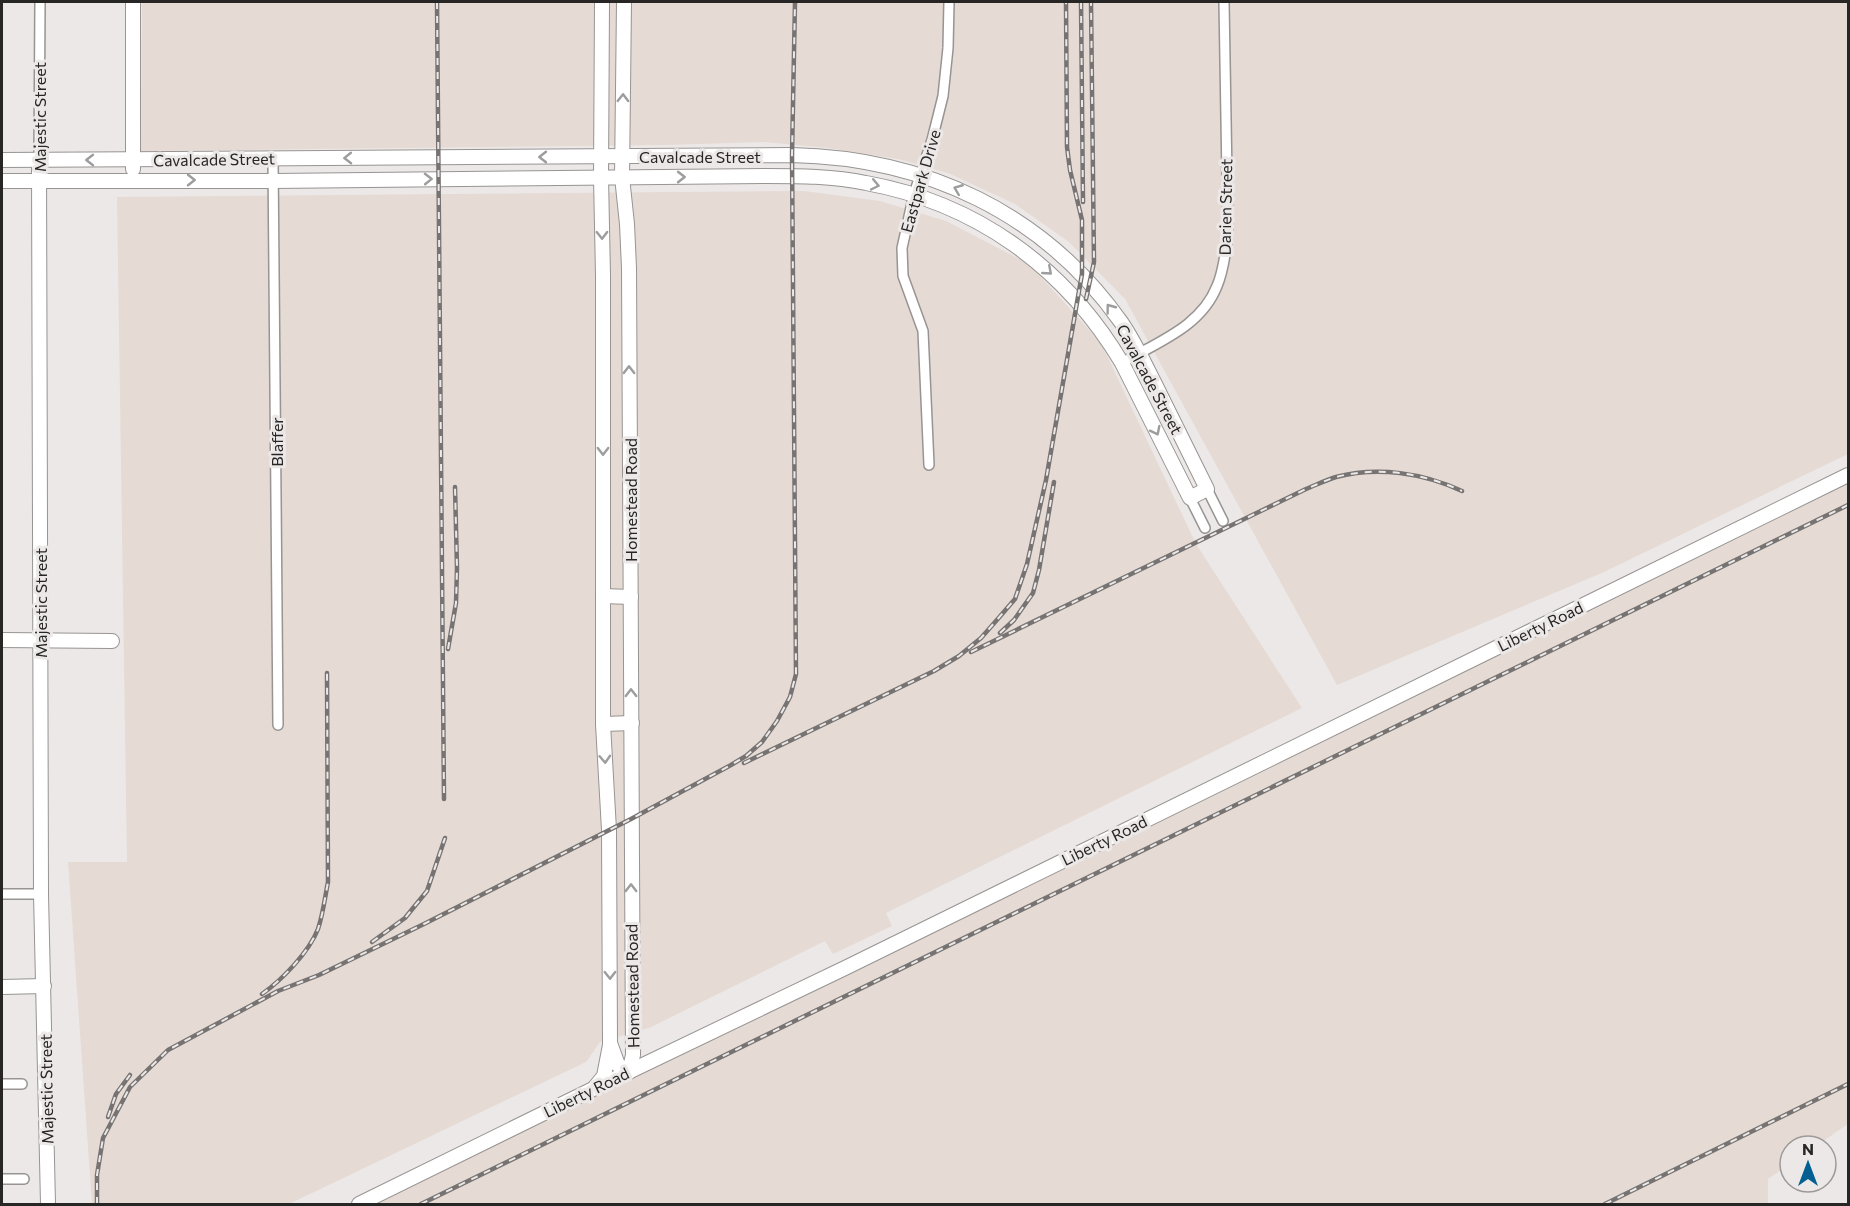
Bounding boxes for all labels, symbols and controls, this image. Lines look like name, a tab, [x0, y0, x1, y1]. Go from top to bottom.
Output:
street label: Majestic Street	[30, 61, 49, 172]
one-way arrow	[617, 93, 629, 102]
street label: Eastpark Drive	[896, 127, 944, 235]
street label: Cavalcade Street	[639, 147, 761, 166]
street label: Cavalcade Street	[153, 148, 276, 170]
one-way arrow	[539, 151, 548, 163]
one-way arrow	[344, 152, 353, 164]
one-way arrow	[86, 154, 95, 166]
street label: Darien Street	[1215, 158, 1235, 255]
one-way arrow	[676, 170, 685, 183]
one-way arrow	[424, 173, 433, 185]
one-way arrow	[187, 174, 196, 186]
one-way arrow	[870, 177, 880, 190]
one-way arrow	[954, 184, 965, 196]
one-way arrow	[596, 231, 608, 240]
one-way arrow	[1041, 264, 1051, 275]
one-way arrow	[1107, 303, 1118, 314]
street label: Cavalcade Street	[1113, 321, 1187, 438]
one-way arrow	[623, 366, 635, 375]
street label: Blaffer	[267, 417, 286, 467]
one-way arrow	[1149, 425, 1160, 435]
street label: Homestead Road	[621, 438, 640, 562]
one-way arrow	[597, 447, 609, 456]
street label: Majestic Street	[31, 547, 50, 658]
street label: Liberty Road	[1494, 597, 1586, 655]
one-way arrow	[625, 688, 637, 697]
one-way arrow	[599, 755, 612, 764]
street label: Liberty Road	[1058, 811, 1150, 869]
one-way arrow	[625, 883, 637, 892]
street label: Homestead Road	[621, 924, 643, 1048]
one-way arrow	[604, 970, 616, 979]
street label: Majestic Street	[36, 1033, 56, 1144]
street label: Liberty Road	[540, 1063, 632, 1121]
north arrow	[1778, 1134, 1838, 1194]
text: N	[1802, 1139, 1814, 1158]

